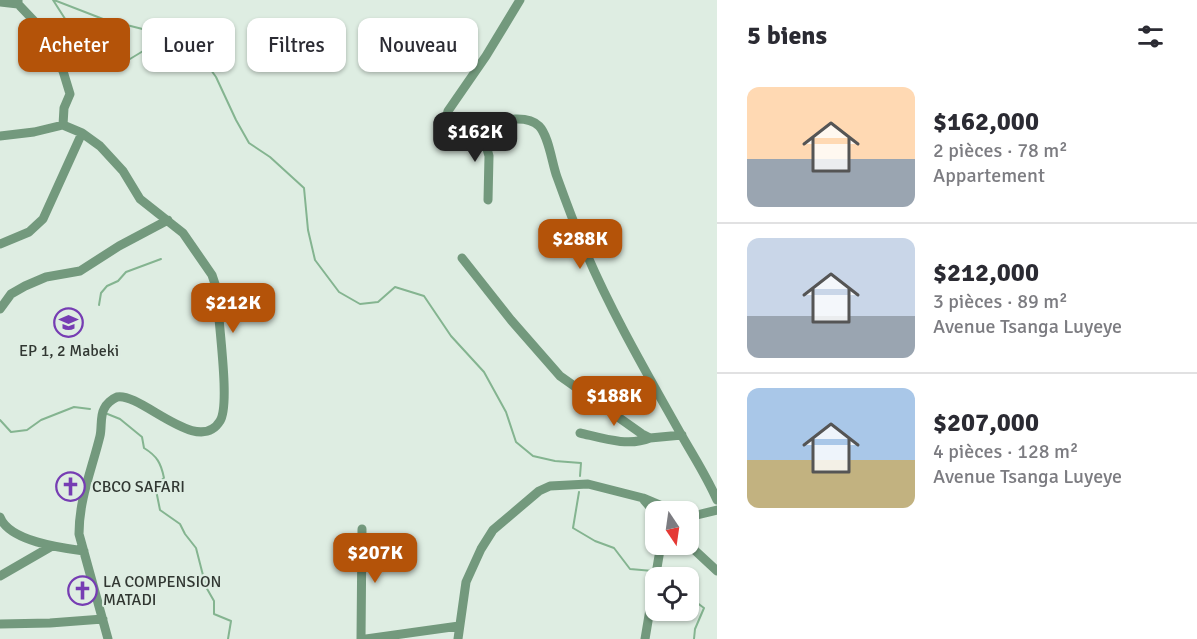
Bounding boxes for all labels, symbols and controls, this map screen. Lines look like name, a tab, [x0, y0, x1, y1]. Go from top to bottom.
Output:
chip: Acheter	[18, 18, 130, 72]
chip: Louer	[142, 18, 235, 72]
chip: Filtres	[247, 18, 346, 72]
chip: Nouveau	[358, 18, 478, 72]
text: 5 biens	[747, 20, 827, 52]
icon: filters	[1134, 20, 1167, 53]
text: $162,000	[933, 106, 1039, 138]
icon: home	[795, 111, 867, 183]
pin: $162K	[433, 112, 517, 163]
text: $162K	[447, 119, 503, 144]
text: 2 pièces · 78 m²	[933, 138, 1068, 163]
text: Appartement	[933, 163, 1045, 188]
pin: $288K	[538, 219, 622, 270]
text: $288K	[552, 226, 608, 251]
text: $212,000	[933, 257, 1039, 289]
icon: home	[795, 262, 867, 334]
pin: $212K	[191, 283, 275, 334]
text: 3 pièces · 89 m²	[933, 289, 1068, 314]
text: $212K	[205, 290, 261, 315]
school or university icon: EP 1, 2 Mabeki	[53, 307, 85, 339]
text: Avenue Tsanga Luyeye	[933, 314, 1122, 339]
place label: EP 1, 2 Mabeki	[19, 341, 119, 361]
pin: $188K	[572, 376, 656, 427]
text: $188K	[586, 383, 642, 408]
text: $207,000	[933, 407, 1039, 439]
icon: home	[795, 412, 867, 484]
text: 4 pièces · 128 m²	[933, 439, 1078, 464]
text: Avenue Tsanga Luyeye	[933, 464, 1122, 489]
church icon: CBCO SAFARI	[55, 471, 87, 503]
place label: CBCO SAFARI	[92, 477, 185, 497]
north arrow	[645, 501, 699, 555]
map controls	[645, 501, 699, 621]
pin: $207K	[333, 533, 417, 584]
text: $207K	[347, 540, 403, 565]
button: locate	[645, 567, 699, 621]
place label: LA COMPENSION MATADI	[103, 572, 221, 610]
church icon: LA COMPENSION MATADI	[66, 575, 98, 607]

